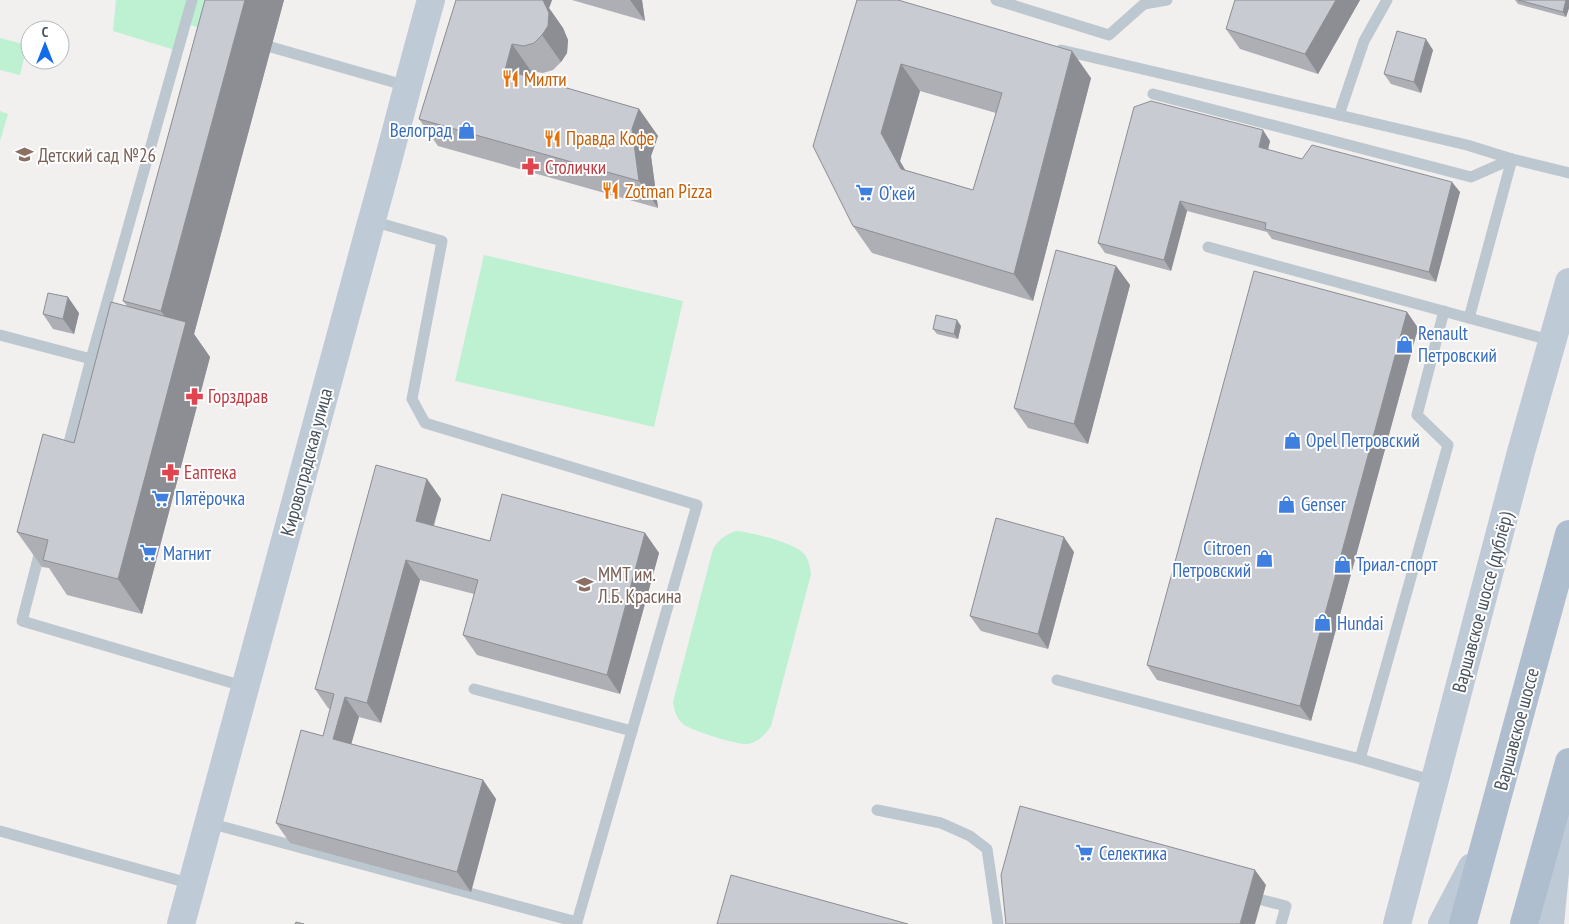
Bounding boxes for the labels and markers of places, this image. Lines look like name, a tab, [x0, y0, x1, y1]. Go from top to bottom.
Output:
place label: Милти	[524, 67, 567, 91]
restaurant icon: Милти	[500, 69, 520, 89]
place label: Велоград	[390, 118, 453, 142]
shop icon: Велоград	[456, 120, 476, 140]
place label: Правда Кофе	[566, 126, 655, 150]
restaurant icon: Правда Кофе	[542, 128, 562, 148]
place label: Детский сад №26	[38, 143, 156, 167]
school or university icon: Детский сад №26	[14, 145, 34, 165]
place label: Столички	[545, 155, 606, 179]
pharmacy icon: Столички	[521, 157, 541, 177]
place label: Zotman Pizza	[625, 179, 712, 203]
restaurant icon: Zotman Pizza	[601, 181, 621, 201]
place label: О’кей	[879, 181, 915, 205]
supermarket icon: О’кей	[855, 183, 875, 203]
place label: Renault Петровский	[1418, 321, 1497, 367]
shop icon: Renault Петровский	[1394, 334, 1414, 354]
place label: Горздрав	[208, 384, 268, 408]
pharmacy icon: Горздрав	[184, 386, 204, 406]
place label: Opel Петровский	[1306, 428, 1420, 452]
shop icon: Opel Петровский	[1282, 430, 1302, 450]
place label: Еаптека	[184, 460, 237, 484]
pharmacy icon: Еаптека	[160, 462, 180, 482]
place label: Пятёрочка	[175, 486, 245, 510]
supermarket icon: Пятёрочка	[151, 488, 171, 508]
place label: Genser	[1301, 492, 1347, 516]
shop icon: Genser	[1277, 494, 1297, 514]
place label: Citroen Петровский	[1172, 536, 1251, 582]
place label: Магнит	[163, 541, 212, 565]
supermarket icon: Магнит	[139, 543, 159, 563]
shop icon: Citroen Петровский	[1255, 549, 1275, 569]
place label: Триал-спорт	[1356, 552, 1438, 576]
shop icon: Триал-спорт	[1332, 554, 1352, 574]
place label: ММТ им. Л.Б. Красина	[597, 562, 682, 608]
school or university icon: ММТ им. Л.Б. Красина	[574, 575, 594, 595]
place label: Hundai	[1337, 611, 1384, 635]
shop icon: Hundai	[1313, 613, 1333, 633]
place label: Селектика	[1099, 841, 1167, 865]
supermarket icon: Селектика	[1075, 843, 1095, 863]

